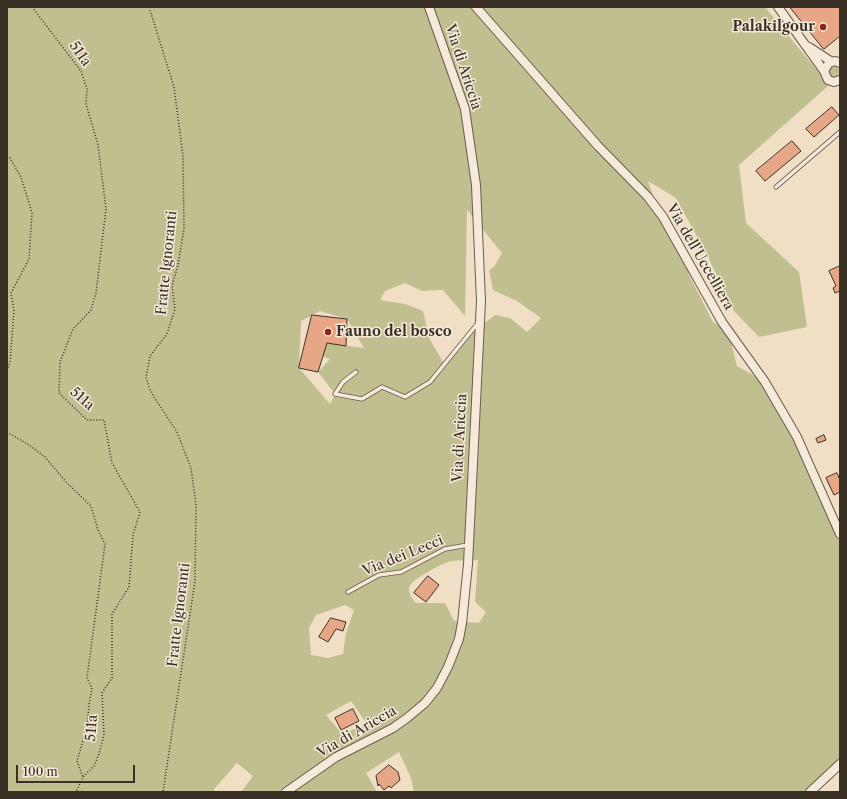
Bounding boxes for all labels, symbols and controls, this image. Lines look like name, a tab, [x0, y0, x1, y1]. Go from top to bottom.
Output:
place label: Palakilgour	[732, 19, 815, 35]
street label: Via di Ariccia	[441, 22, 485, 112]
marker: Palakilgour	[818, 22, 828, 32]
street label: 511a	[65, 38, 95, 70]
street label: Via dell'Uccelliera	[663, 201, 737, 313]
street label: Fratte Ignoranti	[153, 210, 181, 316]
place label: Fauno del bosco	[336, 324, 452, 340]
marker: Fauno del bosco	[323, 327, 333, 337]
street label: 511a	[66, 384, 98, 414]
street label: Via di Ariccia	[449, 393, 471, 483]
street label: Via dei Lecci	[360, 532, 446, 580]
street label: Fratte Ignoranti	[164, 562, 194, 668]
street label: Via di Ariccia	[314, 703, 400, 761]
street label: 511a	[83, 714, 101, 742]
scale bar	[18, 757, 137, 783]
text: 100 m	[23, 764, 58, 779]

